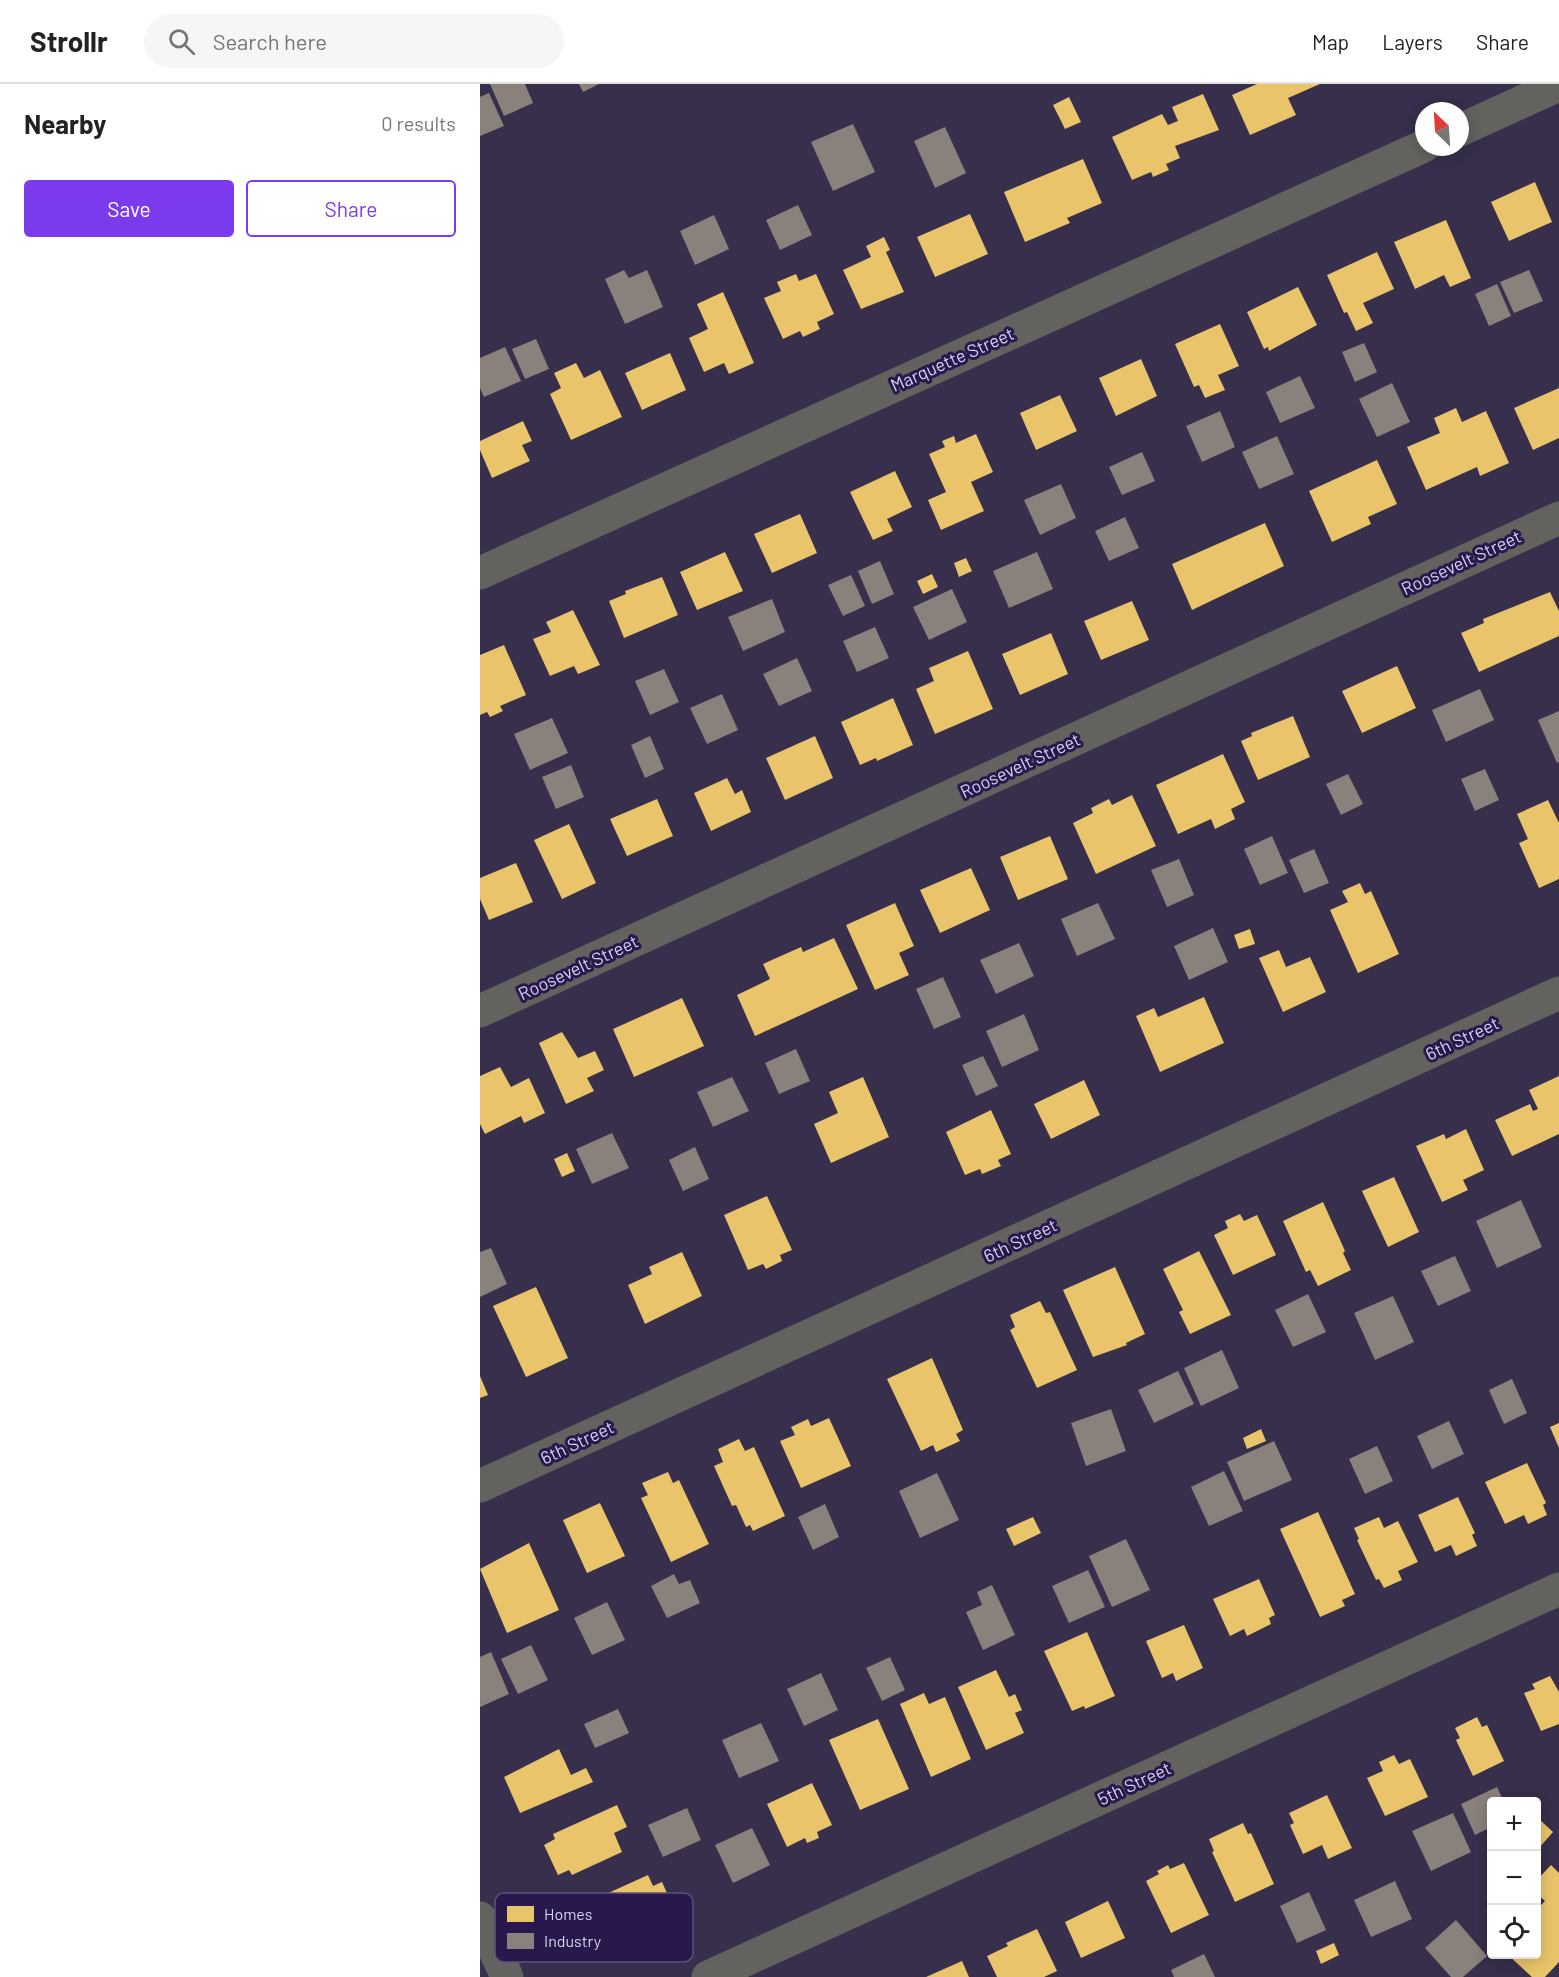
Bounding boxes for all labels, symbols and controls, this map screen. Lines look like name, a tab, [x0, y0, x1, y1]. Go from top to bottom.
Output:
search box	[144, 14, 564, 68]
text: Strollr	[30, 24, 108, 58]
icon: search	[165, 25, 198, 58]
text: Search here	[213, 28, 327, 54]
text: Map	[1312, 29, 1349, 54]
text: Layers	[1382, 29, 1443, 54]
text: Share	[1476, 29, 1529, 54]
north arrow	[1415, 102, 1469, 156]
text: Nearby	[24, 108, 106, 139]
text: 0 results	[381, 111, 456, 135]
button: Save	[24, 180, 234, 237]
button: Share	[246, 180, 456, 237]
street label: Marquette Street	[887, 322, 1017, 396]
street label: Roosevelt Street	[1397, 525, 1525, 599]
street label: Roosevelt Street	[956, 728, 1084, 802]
street label: Roosevelt Street	[514, 930, 642, 1004]
street label: 6th Street	[1422, 1011, 1502, 1065]
street label: 6th Street	[980, 1213, 1060, 1267]
street label: 6th Street	[537, 1415, 617, 1469]
street label: 5th Street	[1094, 1756, 1174, 1810]
map controls	[1487, 1797, 1541, 1959]
button: +	[1487, 1797, 1541, 1851]
button: −	[1487, 1851, 1541, 1905]
legend	[495, 1893, 693, 1962]
text: Homes	[544, 1904, 592, 1923]
button: locate	[1487, 1905, 1541, 1959]
text: Industry	[544, 1931, 602, 1950]

